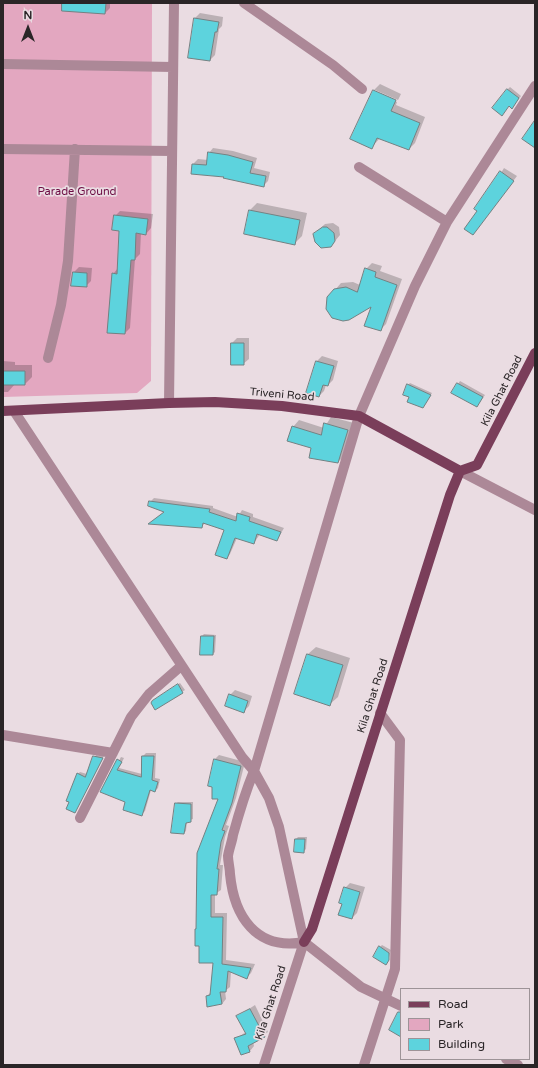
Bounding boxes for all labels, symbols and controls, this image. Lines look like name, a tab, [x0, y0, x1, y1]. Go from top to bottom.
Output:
north arrow	[8, 8, 48, 48]
text: N	[24, 9, 32, 22]
park label: Parade Ground	[37, 185, 117, 199]
street label: Kila Ghat Road	[478, 353, 526, 429]
street label: Triveni Road	[249, 386, 315, 404]
street label: Kila Ghat Road	[355, 657, 391, 735]
street label: Kila Ghat Road	[253, 964, 289, 1042]
legend	[400, 988, 530, 1060]
text: Road	[438, 997, 468, 1011]
text: Park	[438, 1017, 464, 1031]
text: Building	[438, 1037, 485, 1051]

